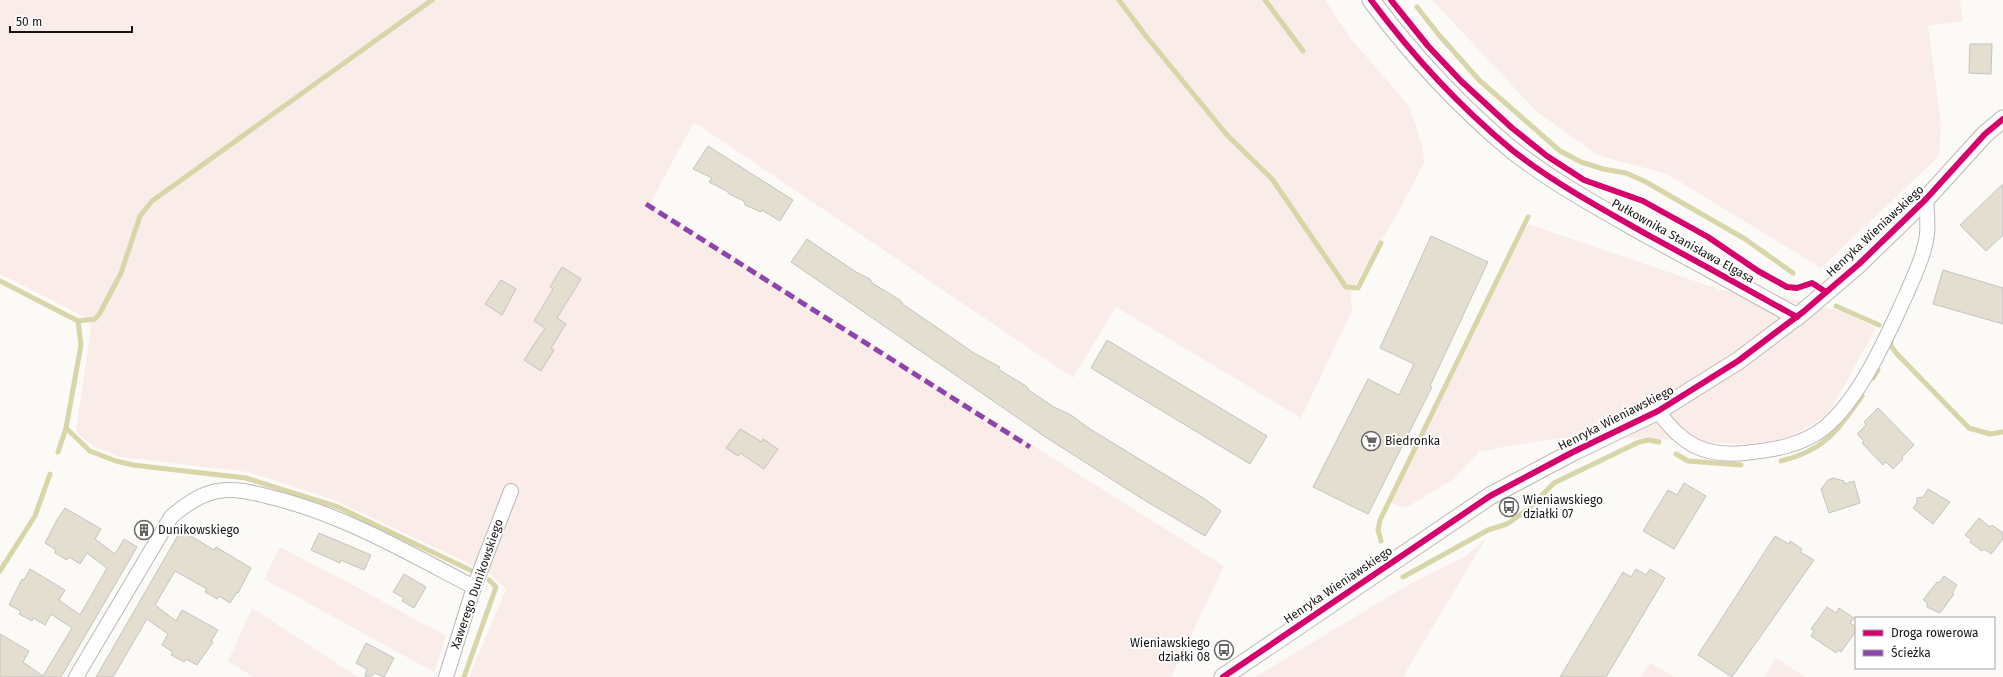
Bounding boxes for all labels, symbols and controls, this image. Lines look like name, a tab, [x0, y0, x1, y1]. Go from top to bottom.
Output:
scale bar	[10, 8, 132, 34]
text: 50 m	[16, 15, 42, 29]
street label: Henryka Wieniawskiego	[1823, 182, 1927, 280]
street label: Pułkownika Stanisława Elgasa	[1609, 196, 1757, 286]
street label: Henryka Wieniawskiego	[1556, 383, 1676, 453]
supermarket icon: Biedronka	[1360, 430, 1382, 452]
place label: Biedronka	[1385, 434, 1440, 448]
place label: Wieniawskiego działki 07	[1523, 493, 1603, 521]
bus stop icon: Wieniawskiego działki 07	[1498, 496, 1520, 518]
street label: Xawerego Dunikowskiego	[448, 517, 506, 651]
building icon: Dunikowskiego	[133, 519, 155, 541]
place label: Dunikowskiego	[158, 523, 240, 537]
street label: Henryka Wieniawskiego	[1281, 543, 1395, 627]
legend	[1855, 617, 1995, 669]
text: Droga rowerowa	[1891, 626, 1978, 640]
place label: Wieniawskiego działki 08	[1130, 636, 1210, 664]
bus stop icon: Wieniawskiego działki 08	[1213, 639, 1235, 661]
text: Ścieżka	[1891, 645, 1931, 660]

